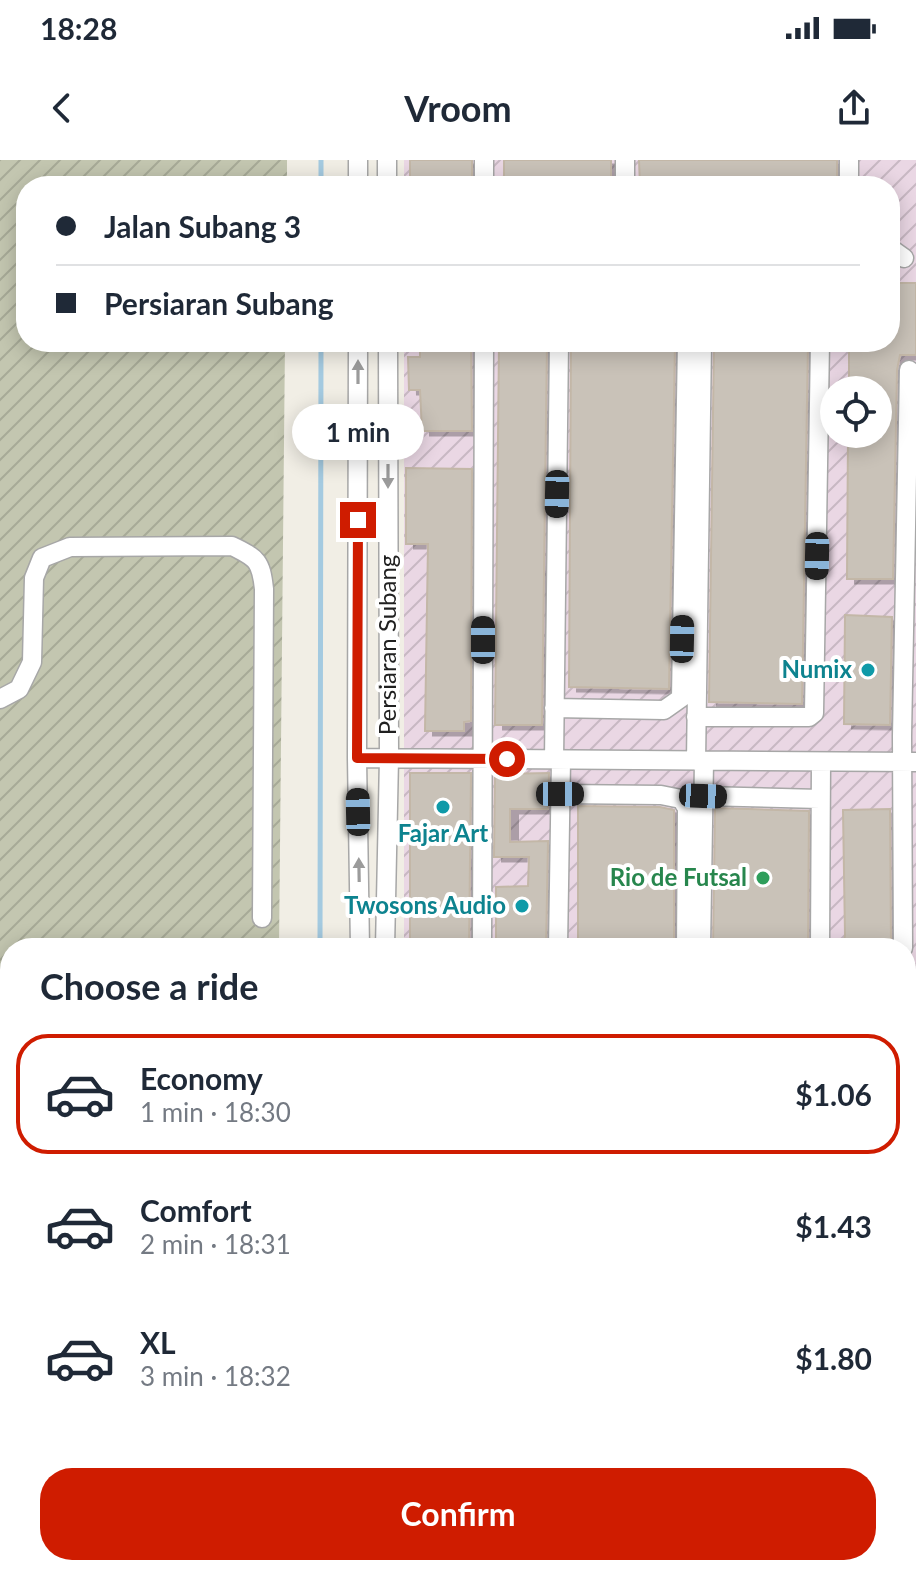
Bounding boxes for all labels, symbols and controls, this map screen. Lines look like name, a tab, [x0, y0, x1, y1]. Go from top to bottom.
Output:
text: 18:28	[40, 10, 117, 46]
icon: back	[40, 86, 84, 130]
text: Vroom	[404, 86, 512, 130]
icon: share	[832, 86, 876, 130]
text: Jalan Subang 3	[104, 208, 301, 244]
text: Persiaran Subang	[104, 285, 334, 321]
one-way arrow	[352, 359, 364, 384]
map controls	[820, 376, 892, 448]
button: locate	[820, 376, 892, 448]
callout: 1 min	[292, 404, 424, 460]
text: 1 min	[326, 416, 390, 448]
one-way arrow	[382, 464, 394, 489]
car	[545, 470, 569, 518]
route end	[340, 502, 376, 538]
car	[805, 532, 829, 580]
street label: Persiaran Subang	[372, 555, 401, 735]
car	[670, 615, 694, 663]
car	[471, 616, 495, 664]
place label: Numix	[781, 654, 852, 683]
marker: Numix	[859, 661, 877, 679]
route start	[489, 741, 525, 777]
car	[536, 782, 584, 806]
car	[679, 783, 727, 809]
car	[346, 788, 370, 836]
marker: Fajar Art	[434, 798, 452, 816]
place label: Fajar Art	[398, 818, 488, 847]
one-way arrow	[353, 857, 365, 882]
place label: Rio de Futsal	[610, 862, 747, 891]
marker: Rio de Futsal	[754, 869, 772, 887]
place label: Twosons Audio	[344, 890, 506, 919]
marker: Twosons Audio	[513, 897, 531, 915]
text: Choose a ride	[40, 964, 259, 1008]
icon: car	[44, 1058, 116, 1130]
text: Economy	[140, 1060, 263, 1096]
text: $1.06	[795, 1076, 872, 1112]
text: 1 min · 18:30	[140, 1096, 291, 1128]
icon: car	[44, 1190, 116, 1262]
text: Comfort	[140, 1192, 252, 1228]
text: $1.43	[795, 1208, 872, 1244]
text: 2 min · 18:31	[140, 1228, 291, 1260]
icon: car	[44, 1322, 116, 1394]
text: XL	[140, 1324, 176, 1360]
text: $1.80	[795, 1340, 872, 1376]
text: 3 min · 18:32	[140, 1360, 291, 1392]
button: Confirm	[40, 1468, 876, 1560]

